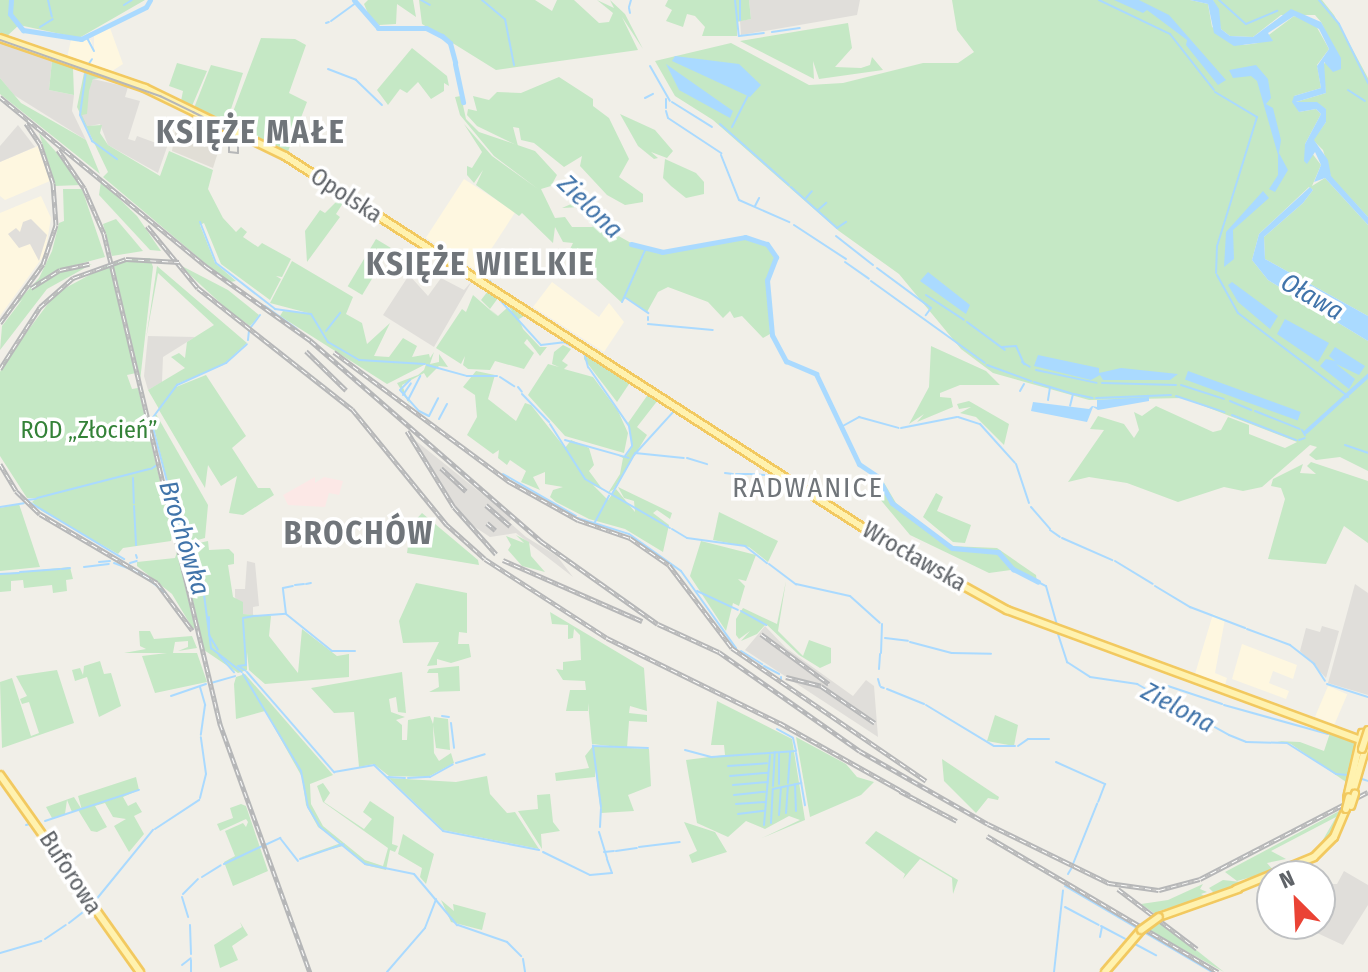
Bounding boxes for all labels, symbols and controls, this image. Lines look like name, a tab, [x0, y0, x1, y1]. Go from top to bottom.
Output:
district label: KSIĘŻE MAŁE	[156, 113, 346, 151]
street label: Opolska	[305, 162, 387, 230]
water label: Zielona	[551, 169, 629, 245]
district label: KSIĘŻE WIELKIE	[366, 245, 596, 283]
water label: Oława	[1275, 267, 1349, 327]
park label: ROD „Złocień”	[21, 417, 157, 445]
district label: RADWANICE	[732, 471, 884, 505]
water label: Brochówka	[152, 477, 216, 599]
district label: BROCHÓW	[284, 514, 434, 552]
street label: Wrocławska	[857, 516, 971, 598]
water label: Zielona	[1136, 676, 1220, 740]
street label: Buforowa	[33, 826, 107, 920]
north arrow	[1256, 860, 1336, 940]
text: N	[1275, 864, 1298, 894]

